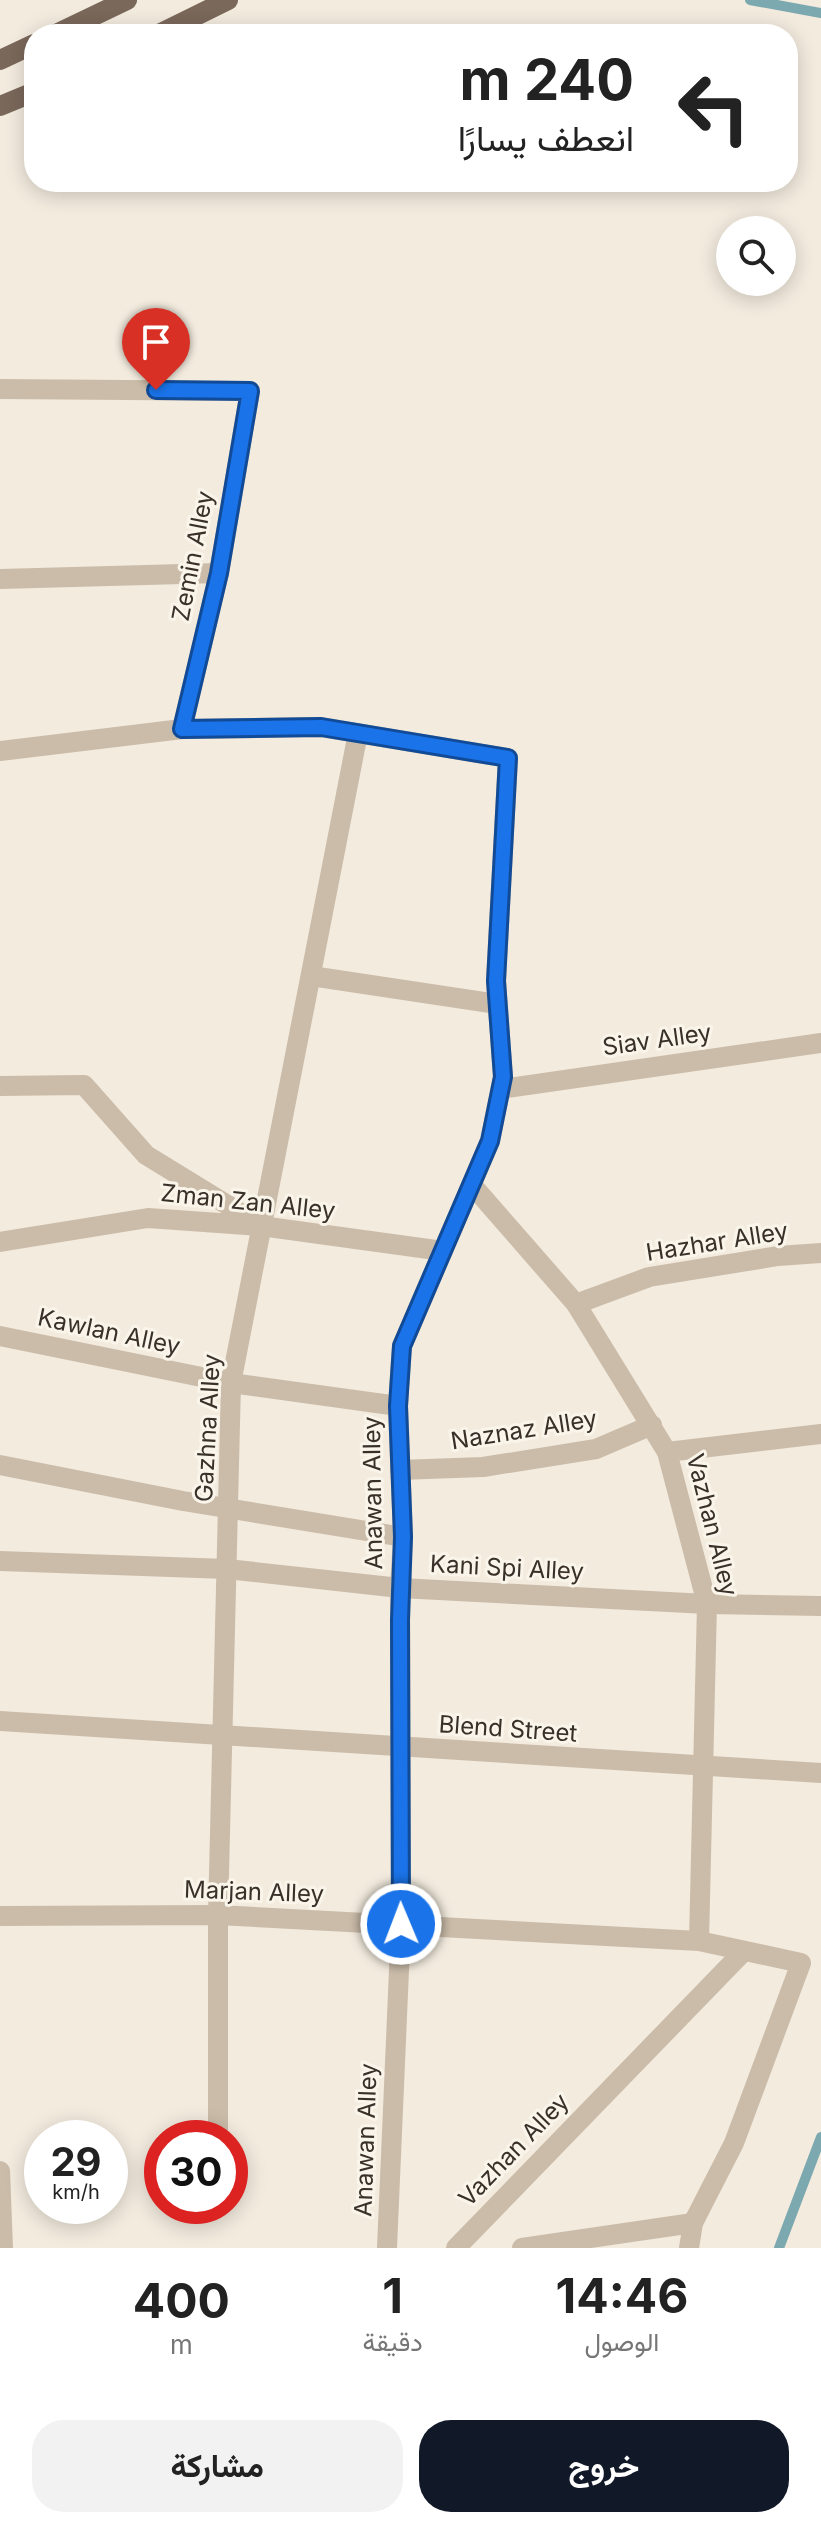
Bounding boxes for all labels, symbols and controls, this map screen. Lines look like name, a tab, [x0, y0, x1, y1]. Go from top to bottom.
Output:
text: 240 m	[460, 46, 634, 114]
icon: left	[662, 56, 766, 160]
text: انعطف يسارًا	[458, 116, 634, 160]
map controls	[716, 216, 796, 296]
button: search	[716, 216, 796, 296]
pin	[122, 308, 190, 390]
icon: arrive	[134, 320, 178, 364]
street label: Zemin Alley	[166, 488, 219, 623]
street label: Siav Alley	[601, 1018, 713, 1062]
street label: Zman Zan Alley	[159, 1178, 337, 1225]
street label: Hazhar Alley	[644, 1216, 790, 1267]
street label: Kawlan Alley	[35, 1302, 183, 1361]
street label: Gazhna Alley	[189, 1353, 226, 1503]
street label: Naznaz Alley	[449, 1404, 599, 1455]
street label: Anawan Alley	[357, 1416, 388, 1570]
street label: Vazhan Alley	[681, 1451, 744, 1599]
street label: Kani Spi Alley	[429, 1549, 585, 1586]
street label: Blend Street	[438, 1709, 578, 1748]
street label: Marjan Alley	[184, 1875, 324, 1908]
position arrow	[359, 1882, 443, 1966]
street label: Anawan Alley	[348, 2063, 383, 2217]
street label: Vazhan Alley	[453, 2087, 575, 2212]
speed limit sign: 30	[144, 2120, 248, 2224]
text: 29	[50, 2137, 102, 2186]
text: km/h	[52, 2180, 100, 2204]
text: 1	[382, 2266, 403, 2325]
text: 14:46	[555, 2266, 688, 2325]
text: 400	[133, 2271, 230, 2330]
text: دقيقة	[363, 2326, 423, 2357]
text: الوصول	[584, 2326, 659, 2357]
text: m	[170, 2329, 193, 2360]
button: مشاركة	[32, 2420, 403, 2512]
button: خروج	[419, 2420, 789, 2512]

